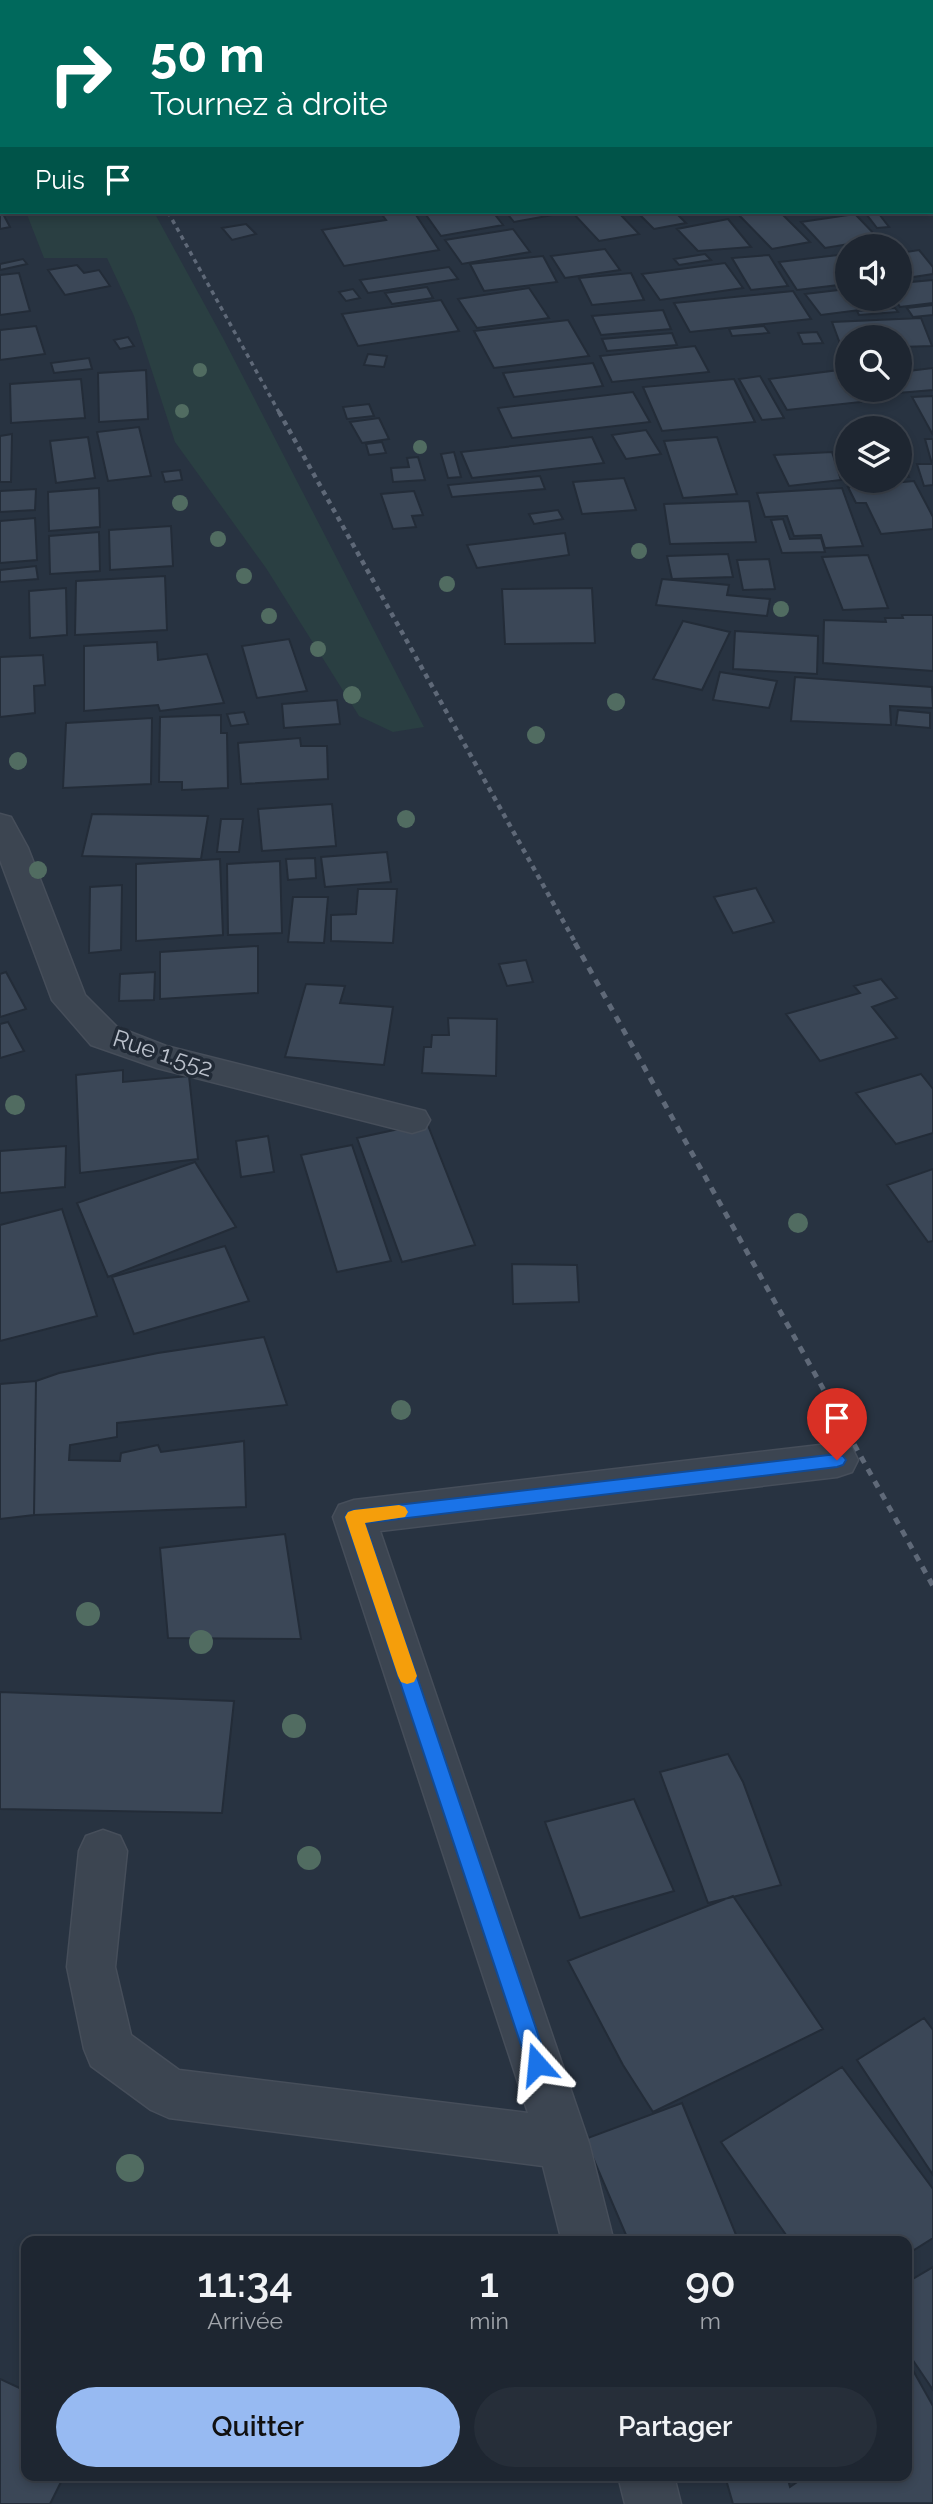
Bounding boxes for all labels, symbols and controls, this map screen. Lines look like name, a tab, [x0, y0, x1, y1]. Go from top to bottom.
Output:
text: 50 m	[150, 26, 265, 83]
icon: right	[35, 28, 126, 119]
text: Tournez à droite	[150, 85, 388, 122]
icon: arrive	[99, 161, 137, 199]
text: Puis	[35, 165, 85, 195]
map controls	[835, 234, 912, 493]
button: sound	[835, 234, 912, 311]
button: search	[835, 325, 912, 402]
button: layers	[835, 416, 912, 493]
street label: Rue 1.552	[109, 1023, 217, 1083]
pin	[807, 1388, 867, 1460]
icon: arrive	[818, 1399, 856, 1437]
position arrow	[500, 2027, 574, 2101]
text: 11:34	[197, 2258, 293, 2307]
text: 1	[479, 2258, 499, 2307]
text: 90	[685, 2258, 736, 2307]
text: Arrivée	[207, 2307, 283, 2334]
text: min	[469, 2307, 509, 2334]
text: m	[700, 2307, 721, 2334]
button: Quitter	[56, 2387, 460, 2467]
button: Partager	[474, 2387, 877, 2467]

